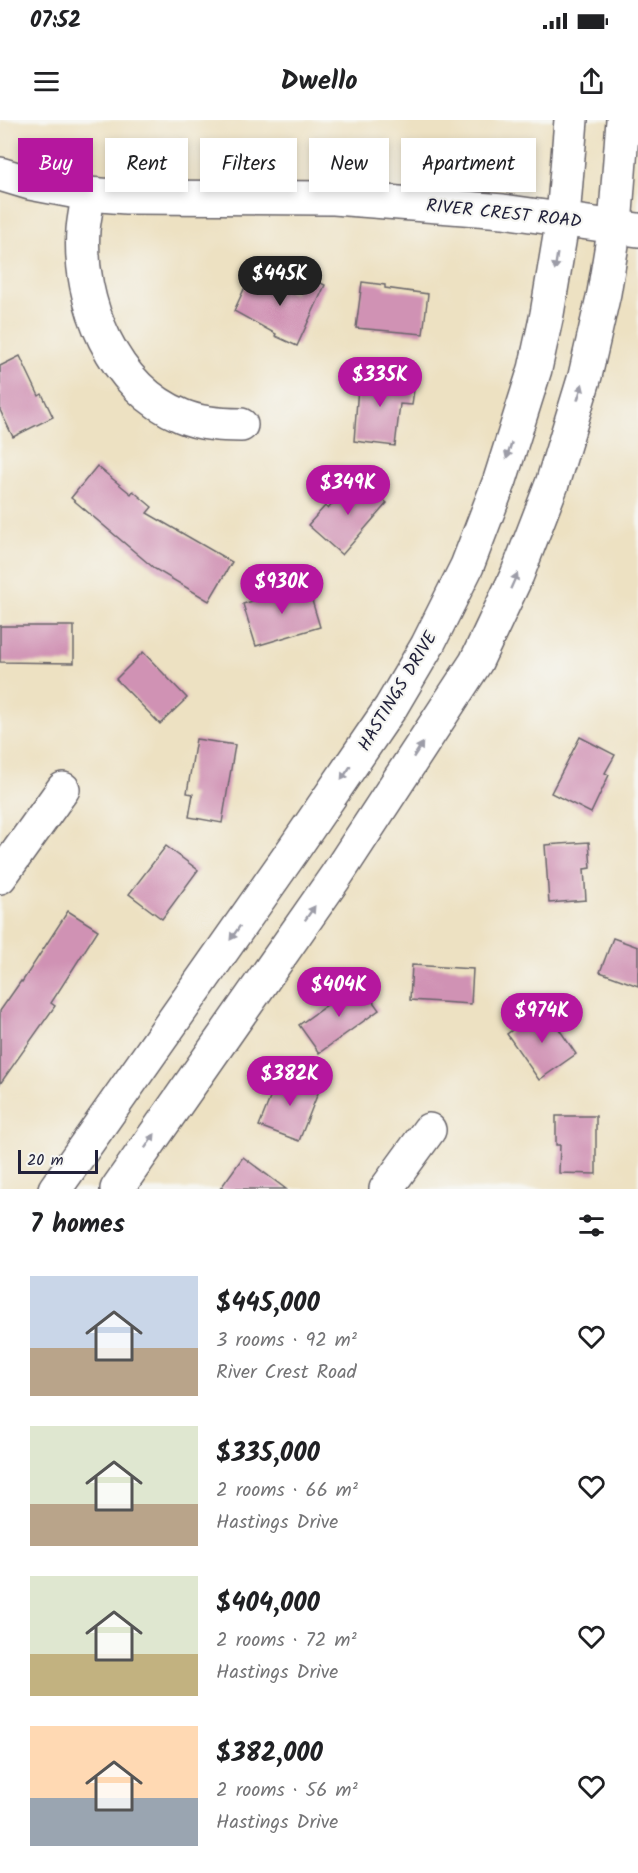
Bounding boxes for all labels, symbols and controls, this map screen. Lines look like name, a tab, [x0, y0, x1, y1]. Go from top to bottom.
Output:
text: 07:52	[30, 4, 81, 39]
text: Dwello	[280, 60, 358, 103]
icon: menu	[30, 65, 63, 98]
icon: share	[575, 65, 608, 98]
chip: Buy	[18, 138, 93, 192]
chip: Rent	[105, 138, 188, 192]
chip: Filters	[200, 138, 297, 192]
chip: New	[309, 138, 389, 192]
chip: Apartment	[401, 138, 536, 192]
street label: RIVER CREST ROAD	[425, 192, 583, 237]
one-way arrow	[551, 252, 560, 271]
pin: $445K	[238, 256, 322, 307]
text: $445K	[252, 259, 308, 291]
pin: $335K	[338, 357, 422, 408]
text: $335K	[352, 360, 408, 392]
one-way arrow	[576, 383, 585, 401]
one-way arrow	[504, 442, 513, 460]
pin: $349K	[306, 465, 390, 516]
text: $349K	[320, 468, 376, 500]
pin: $930K	[240, 564, 324, 615]
text: $930K	[254, 567, 310, 599]
one-way arrow	[509, 572, 518, 589]
street label: HASTINGS DRIVE	[351, 626, 446, 757]
one-way arrow	[413, 742, 424, 758]
one-way arrow	[341, 765, 352, 781]
one-way arrow	[304, 905, 316, 921]
one-way arrow	[229, 925, 241, 941]
pin: $404K	[297, 967, 381, 1018]
text: $404K	[311, 970, 367, 1002]
pin: $974K	[500, 993, 584, 1044]
text: $974K	[515, 996, 569, 1028]
pin: $382K	[248, 1056, 332, 1107]
text: $382K	[261, 1059, 319, 1091]
one-way arrow	[144, 1134, 156, 1150]
scale bar	[18, 1147, 98, 1174]
text: 20 m	[27, 1148, 63, 1173]
text: 7 homes	[30, 1204, 125, 1246]
icon: filters	[575, 1209, 608, 1242]
text: $445,000	[216, 1283, 320, 1325]
icon: home	[78, 1300, 150, 1372]
icon: heart	[575, 1320, 608, 1353]
text: 3 rooms · 92 m²	[216, 1325, 357, 1357]
text: River Crest Road	[216, 1357, 357, 1389]
text: $335,000	[216, 1433, 320, 1475]
icon: home	[78, 1450, 150, 1522]
icon: heart	[575, 1470, 608, 1503]
text: 2 rooms · 66 m²	[216, 1475, 358, 1507]
text: Hastings Drive	[216, 1507, 338, 1539]
text: $404,000	[216, 1583, 320, 1625]
icon: home	[78, 1600, 150, 1672]
icon: heart	[575, 1620, 608, 1653]
text: 2 rooms · 72 m²	[216, 1625, 357, 1657]
text: Hastings Drive	[216, 1657, 338, 1689]
text: $382,000	[216, 1733, 323, 1775]
icon: home	[78, 1750, 150, 1822]
icon: heart	[575, 1770, 608, 1803]
text: 2 rooms · 56 m²	[216, 1775, 358, 1807]
text: Hastings Drive	[216, 1807, 338, 1839]

